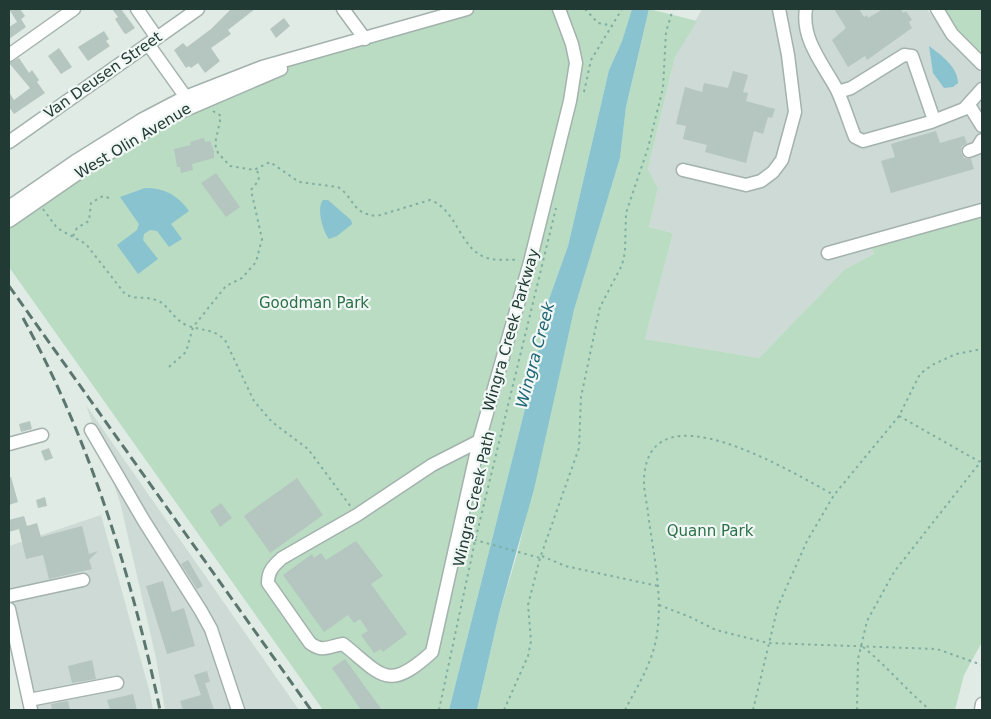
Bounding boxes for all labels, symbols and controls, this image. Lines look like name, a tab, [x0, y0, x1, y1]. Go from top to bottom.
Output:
street label: Van Deusen Street	[41, 27, 165, 122]
street label: West Olin Avenue	[72, 99, 194, 183]
street label: Wingra Creek Parkway	[479, 246, 543, 414]
park label: Goodman Park	[259, 294, 369, 312]
water label: Wingra Creek	[512, 300, 558, 410]
street label: Wingra Creek Path	[450, 429, 498, 569]
park label: Quann Park	[667, 522, 754, 540]

